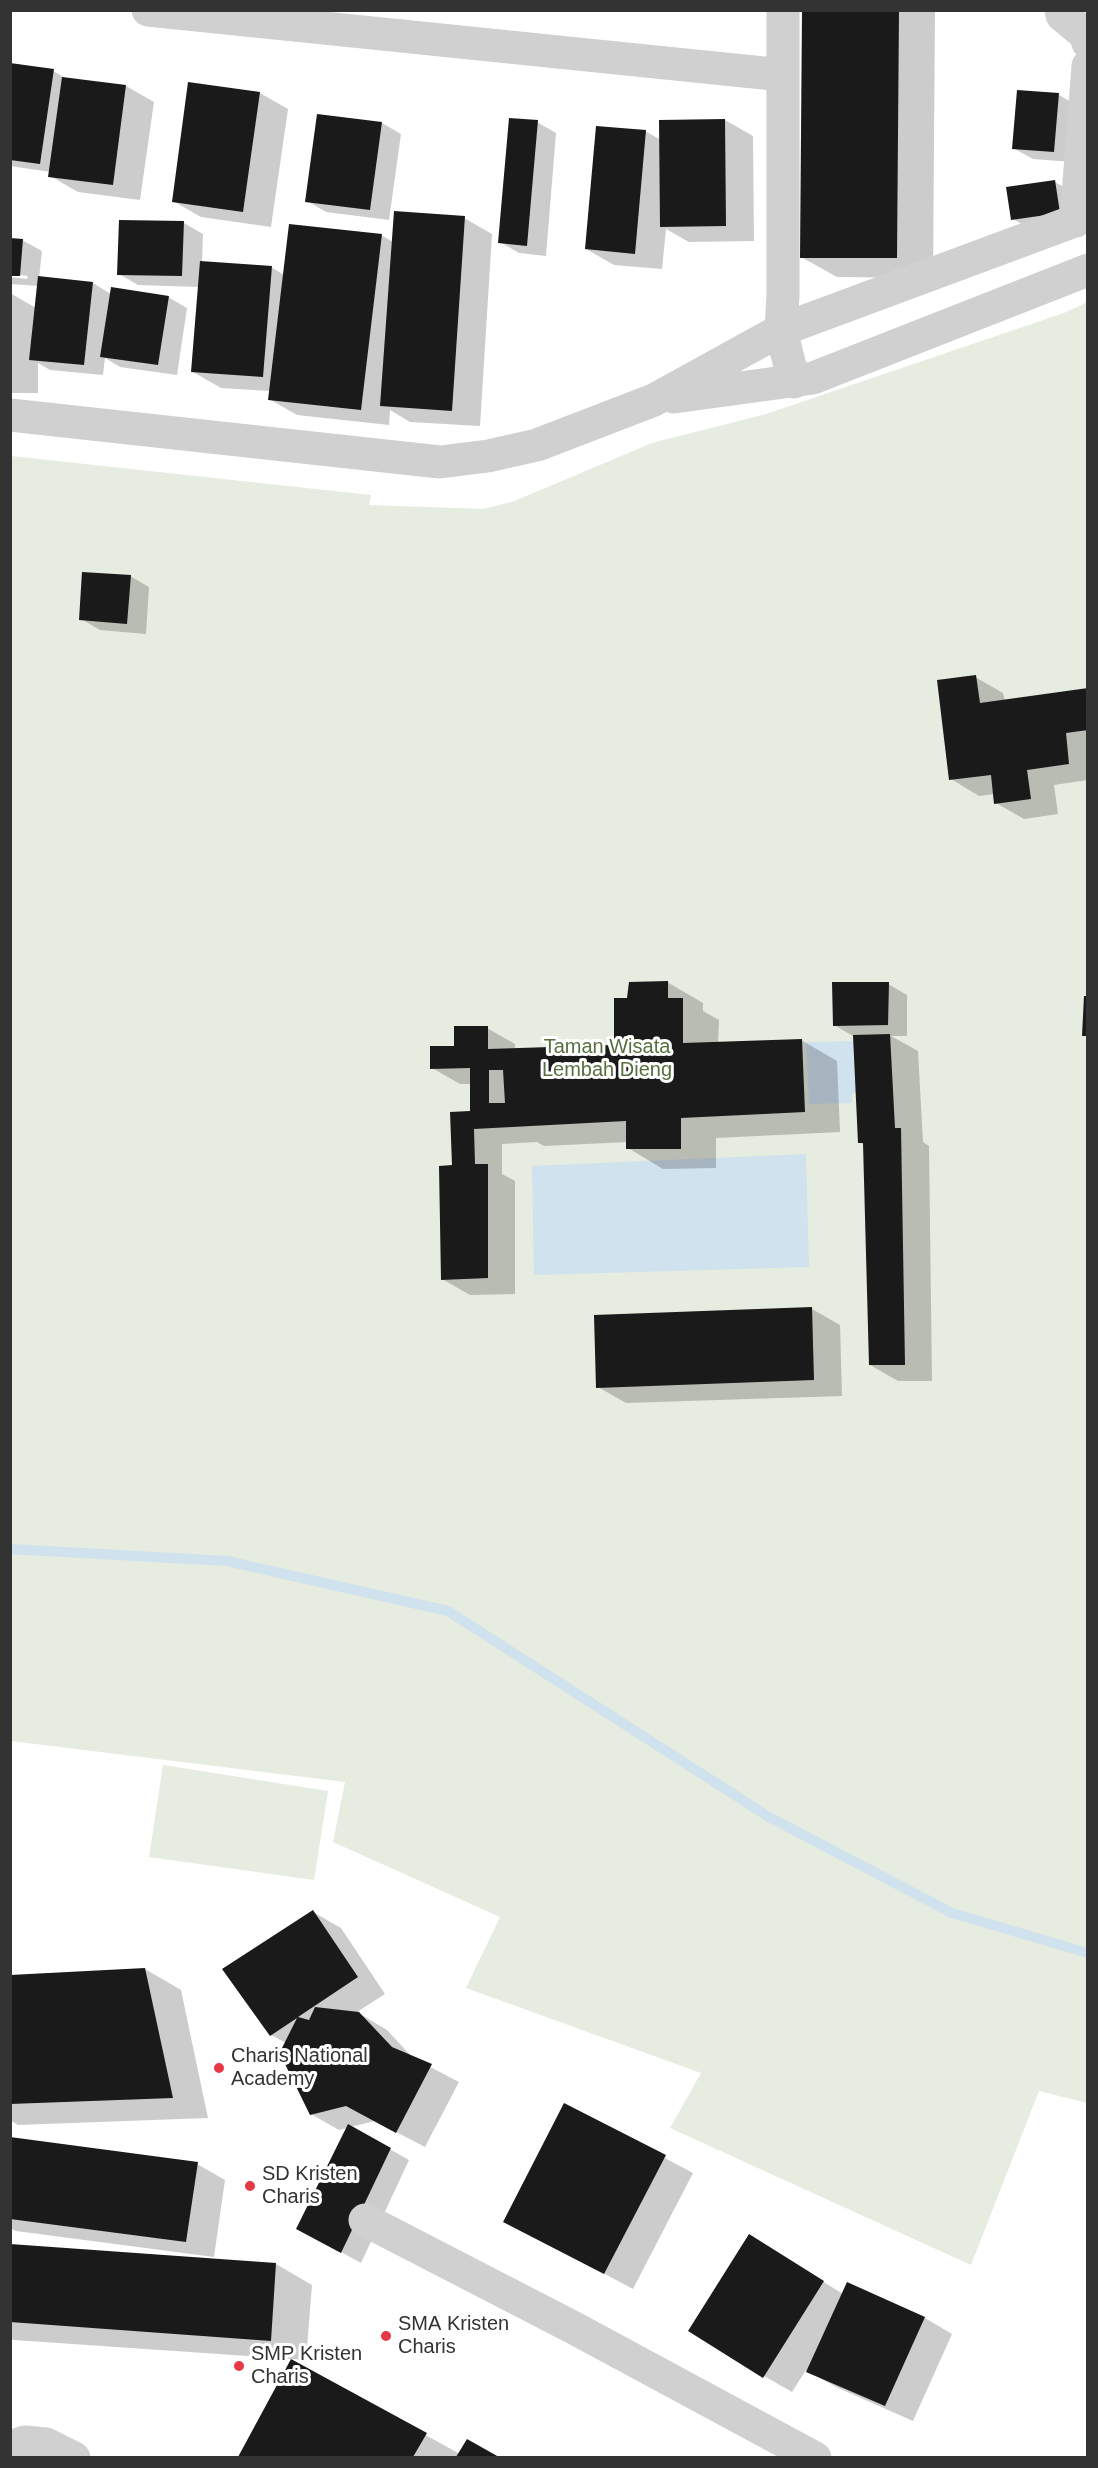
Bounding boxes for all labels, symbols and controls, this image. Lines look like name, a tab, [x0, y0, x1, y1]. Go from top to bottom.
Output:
park label: Taman Wisata Lembah Dieng	[542, 1035, 672, 1082]
place label: Charis National Academy	[231, 2044, 368, 2091]
marker: Charis National Academy	[212, 2061, 226, 2075]
place label: SD Kristen Charis	[262, 2162, 358, 2209]
marker: SD Kristen Charis	[243, 2179, 257, 2193]
place label: SMA Kristen Charis	[398, 2312, 509, 2359]
marker: SMA Kristen Charis	[379, 2329, 393, 2343]
place label: SMP Kristen Charis	[251, 2342, 362, 2389]
marker: SMP Kristen Charis	[232, 2359, 246, 2373]

